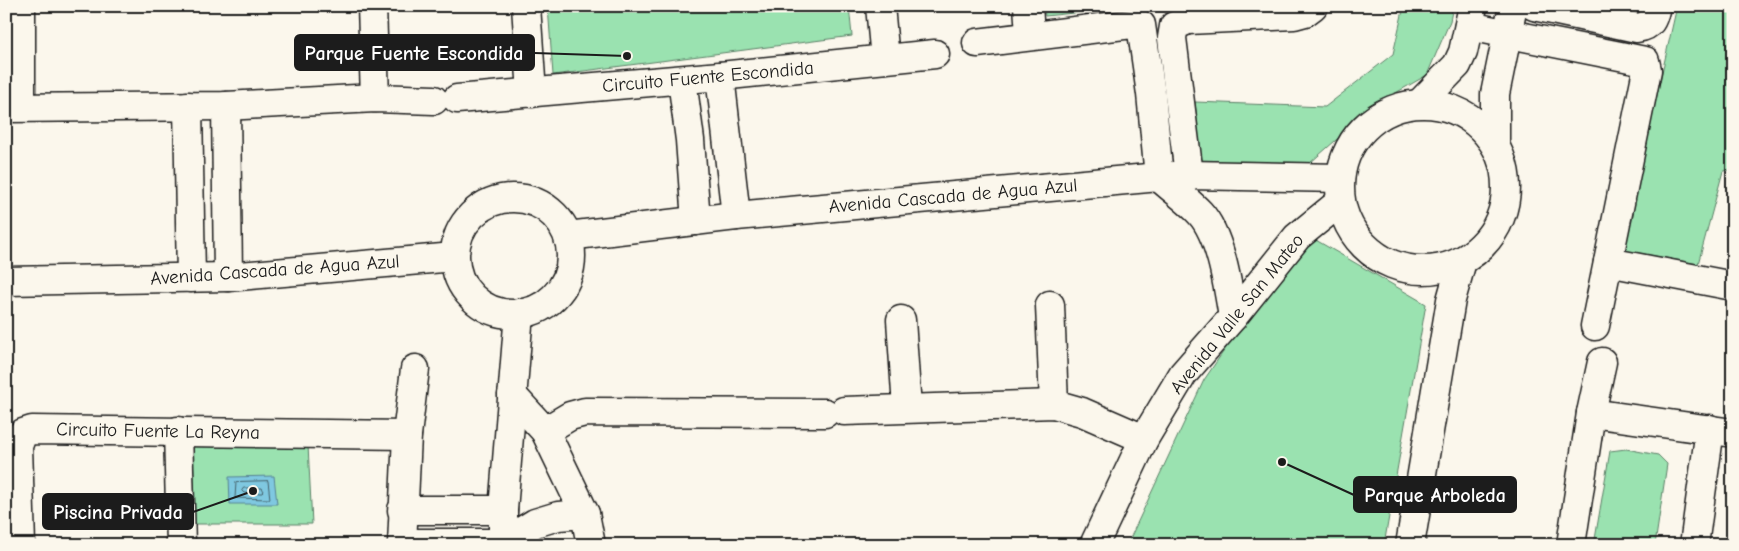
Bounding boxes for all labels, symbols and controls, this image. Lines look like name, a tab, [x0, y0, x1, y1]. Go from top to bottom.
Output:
callout: Parque Fuente Escondida	[295, 35, 534, 70]
text: Parque Fuente Escondida	[304, 42, 524, 65]
street label: Circuito Fuente Escondida	[601, 57, 815, 97]
street label: Avenida Cascada de Agua Azul	[828, 174, 1078, 218]
street label: Avenida Valle San Mateo	[1166, 230, 1308, 398]
street label: Avenida Cascada de Agua Azul	[150, 250, 400, 290]
street label: Circuito Fuente La Reyna	[56, 418, 260, 444]
callout: Parque Arboleda	[1354, 477, 1516, 512]
text: Parque Arboleda	[1364, 484, 1506, 507]
callout: Piscina Privada	[43, 494, 193, 529]
text: Piscina Privada	[53, 501, 183, 524]

